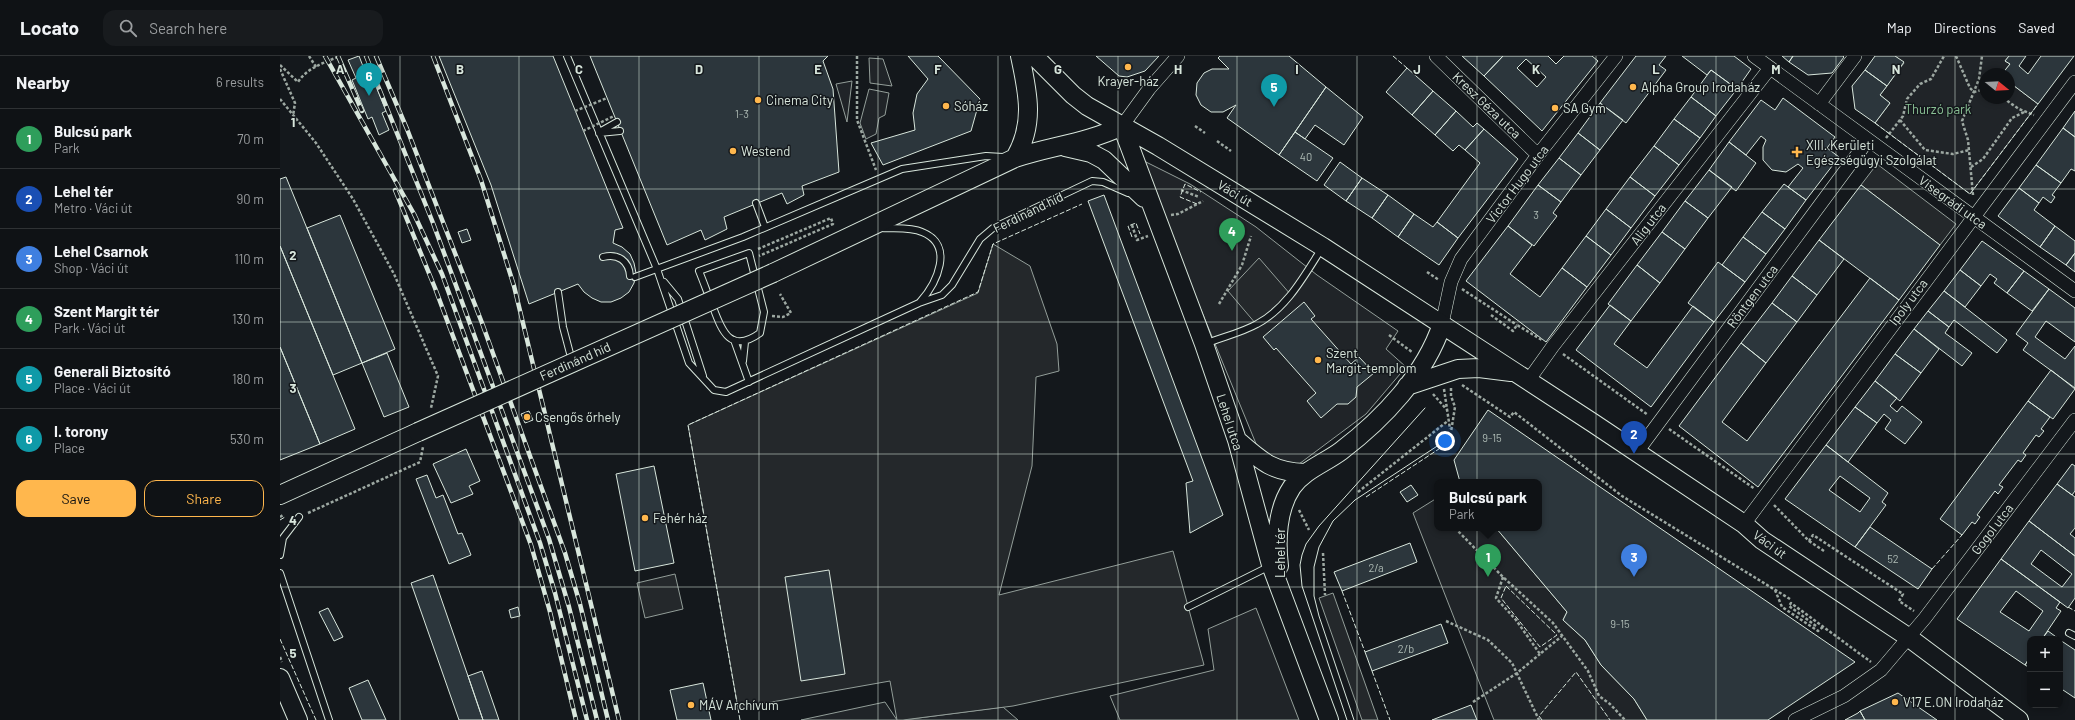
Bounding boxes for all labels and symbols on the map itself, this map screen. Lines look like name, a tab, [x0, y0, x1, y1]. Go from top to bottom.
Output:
text: A	[336, 61, 345, 77]
text: B	[456, 61, 464, 77]
text: C	[575, 61, 583, 77]
text: D	[695, 61, 703, 77]
text: E	[814, 61, 822, 77]
text: F	[934, 61, 942, 77]
text: G	[1054, 61, 1062, 77]
text: H	[1174, 61, 1182, 77]
text: I	[1295, 61, 1299, 77]
text: J	[1413, 61, 1421, 77]
text: K	[1532, 61, 1540, 77]
text: L	[1652, 61, 1660, 77]
text: M	[1771, 61, 1781, 77]
text: N	[1892, 61, 1900, 77]
marker: Krayer-ház	[1123, 62, 1133, 72]
pin: 6	[356, 63, 382, 96]
street label: Kresz Géza utca	[1449, 68, 1525, 142]
north arrow	[1979, 68, 2015, 104]
place label: Krayer-ház	[1097, 73, 1159, 89]
pin: 5	[1261, 74, 1287, 107]
place label: Alpha Group Irodaház	[1641, 79, 1760, 95]
marker: Alpha Group Irodaház	[1628, 82, 1638, 92]
place label: Cinema City	[766, 92, 833, 108]
marker: Cinema City	[753, 95, 763, 105]
place label: Sóház	[954, 98, 988, 114]
place label: SA Gym	[1563, 100, 1606, 116]
marker: Sóház	[941, 101, 951, 111]
park label: Thurzó park	[1905, 101, 1972, 117]
marker: SA Gym	[1550, 103, 1560, 113]
house number: 1-3	[735, 107, 749, 120]
text: 1	[291, 114, 295, 130]
place label: XIII. Kerületi Egészségügyi Szolgálat	[1806, 137, 1937, 168]
street label: Victor Hugo utca	[1482, 142, 1552, 226]
place label: Westend	[741, 143, 790, 159]
marker: Westend	[728, 146, 738, 156]
marker: XIII. Kerületi Egészségügyi Szolgálat	[1791, 146, 1803, 158]
house number: 40	[1300, 150, 1312, 163]
street label: Visegrádi utca	[1916, 172, 1990, 232]
street label: Váci út	[1215, 176, 1255, 210]
street label: Ferdinánd híd	[990, 188, 1066, 236]
street label: Alig utca	[1627, 200, 1669, 248]
house number: 3	[1533, 208, 1539, 221]
pin: 4	[1219, 218, 1245, 251]
text: 2	[289, 247, 297, 263]
street label: Röntgen utca	[1723, 261, 1781, 331]
street label: Ipoly utca	[1885, 276, 1931, 328]
street label: Ferdinánd híd	[537, 338, 613, 384]
place label: Szent Margit-templom	[1326, 345, 1417, 376]
marker: Szent Margit-templom	[1313, 355, 1323, 365]
text: 3	[289, 380, 297, 396]
street label: Lehel utca	[1213, 392, 1247, 452]
place label: Csengős őrhely	[535, 409, 620, 425]
marker: Csengős őrhely	[522, 412, 532, 422]
pin: 2	[1621, 421, 1647, 454]
your location	[1435, 431, 1455, 451]
house number: 9-15	[1482, 431, 1502, 444]
street label: Gogol utca	[1968, 500, 2016, 558]
place label: Fehér ház	[653, 510, 708, 526]
text: 4	[289, 512, 297, 528]
marker: Fehér ház	[640, 513, 650, 523]
street label: Váci út	[1750, 526, 1790, 562]
street label: Lehel tér	[1272, 528, 1288, 578]
pin: 1	[1475, 544, 1501, 577]
pin: 3	[1621, 544, 1647, 577]
house number: 52	[1887, 552, 1899, 565]
house number: 2/a	[1368, 561, 1384, 574]
house number: 9-15	[1610, 617, 1630, 630]
house number: 2/b	[1398, 642, 1414, 655]
text: 5	[289, 645, 297, 661]
place label: V17 E.ON Irodaház	[1903, 694, 2003, 710]
place label: MÁV Archívum	[699, 697, 779, 713]
marker: V17 E.ON Irodaház	[1890, 697, 1900, 707]
marker: MÁV Archívum	[686, 700, 696, 710]

